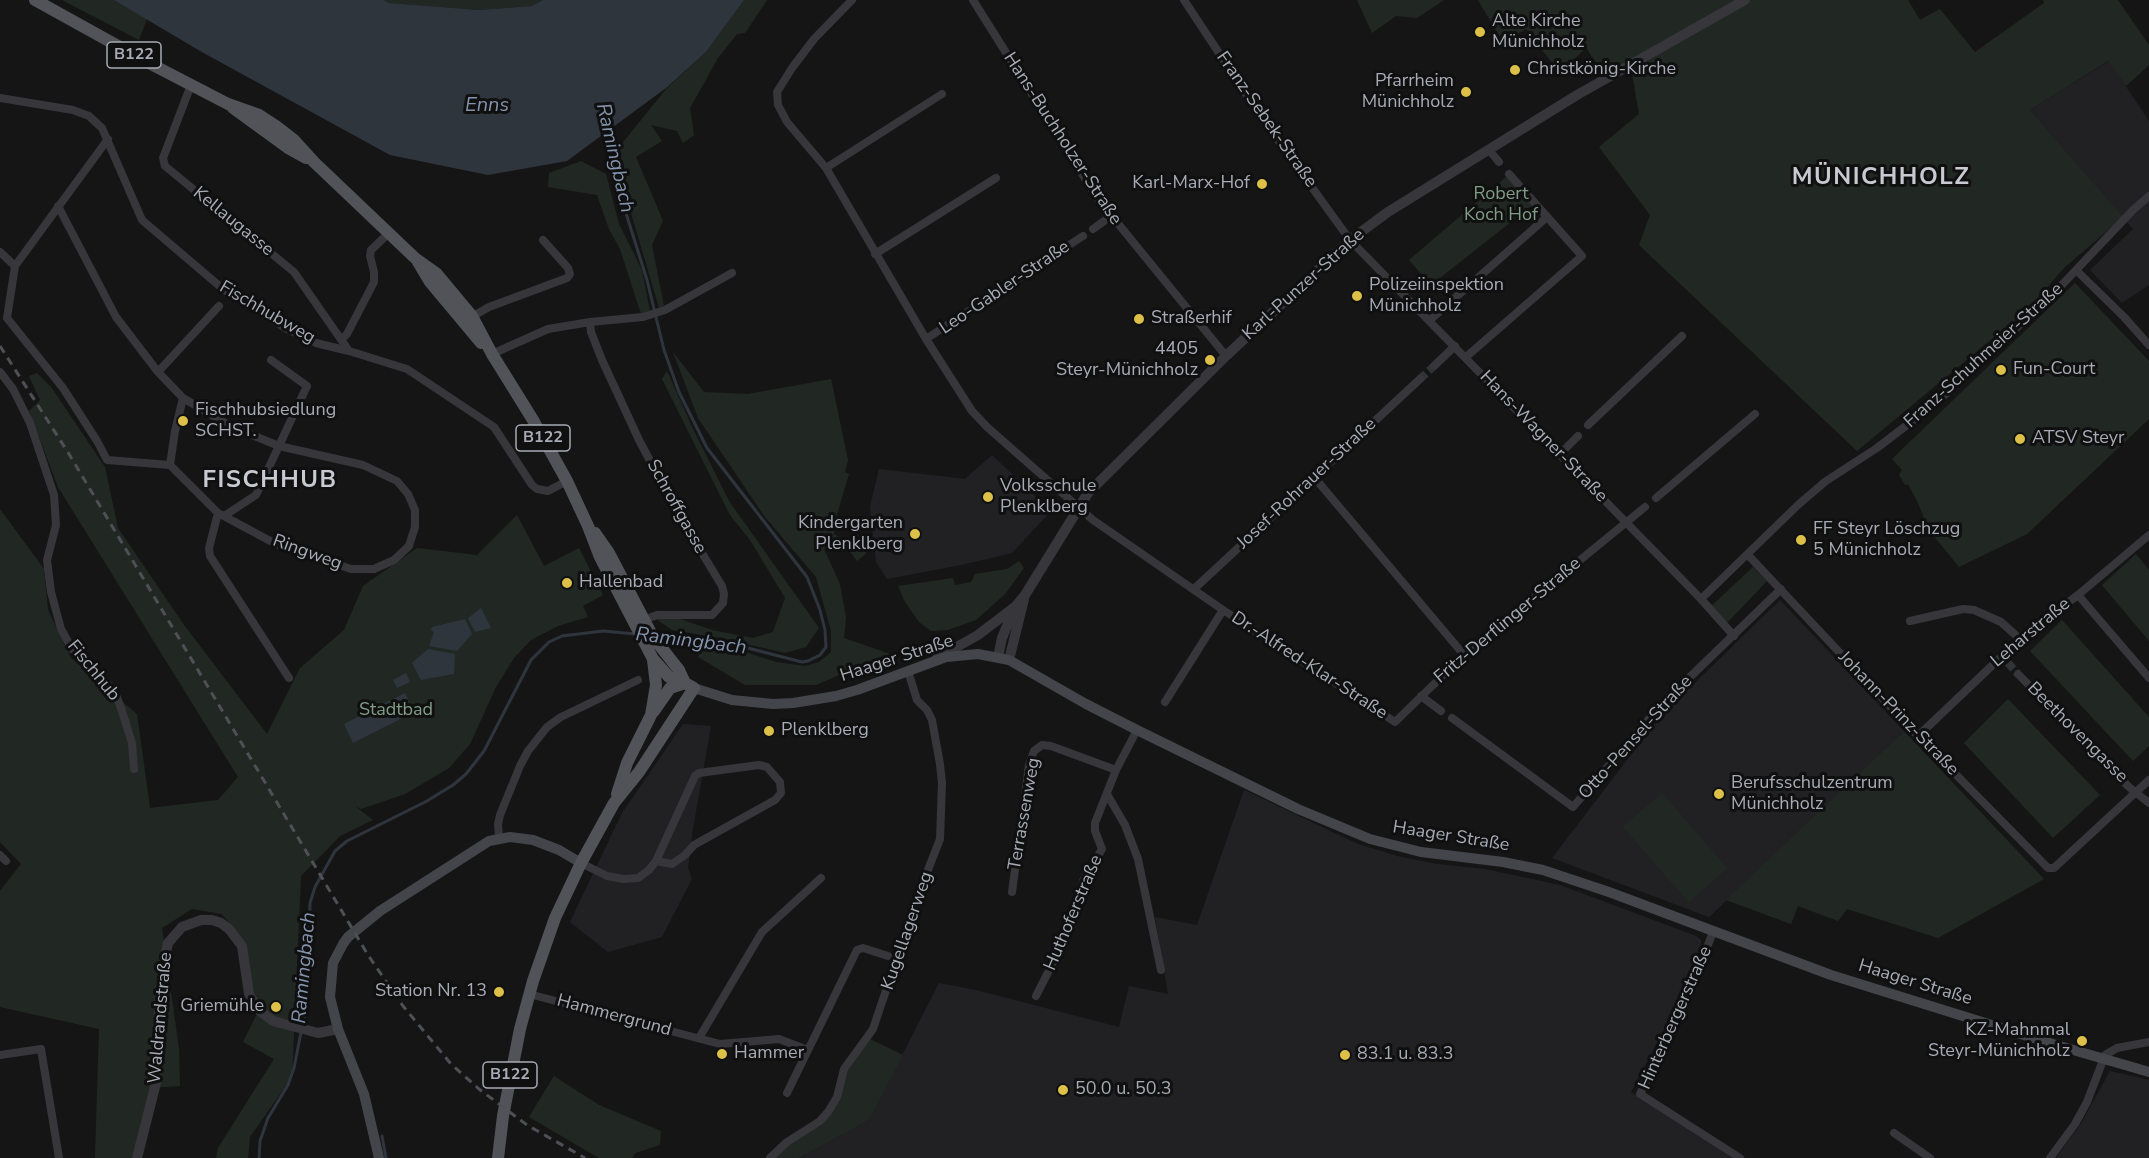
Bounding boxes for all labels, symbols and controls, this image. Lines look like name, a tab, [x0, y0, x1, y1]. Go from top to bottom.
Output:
place label: Alte Kirche Münichholz	[1492, 11, 1584, 54]
marker: Alte Kirche Münichholz	[1473, 25, 1487, 39]
road number: B122	[107, 42, 161, 68]
street label: Franz-Sebek-Straße	[1211, 48, 1321, 192]
street label: Hans-Buchholzer-Straße	[998, 49, 1126, 229]
place label: Christkönig-Kirche	[1527, 59, 1676, 81]
marker: Christkönig-Kirche	[1508, 63, 1522, 77]
place label: Pfarrheim Münichholz	[1362, 71, 1454, 113]
marker: Pfarrheim Münichholz	[1459, 85, 1473, 99]
water label: Enns	[465, 94, 509, 118]
water label: Ramingbach	[590, 101, 638, 215]
district label: MÜNICHHOLZ	[1792, 164, 1970, 192]
place label: Karl-Marx-Hof	[1132, 173, 1250, 195]
marker: Karl-Marx-Hof	[1255, 177, 1269, 191]
street label: Kellaugasse	[188, 183, 278, 261]
park label: Robert Koch Hof	[1464, 184, 1538, 226]
street label: Karl-Punzer-Straße	[1239, 225, 1369, 345]
street label: Leo-Gabler-Straße	[936, 236, 1074, 340]
place label: Polizeiinspektion Münichholz	[1369, 275, 1504, 318]
street label: Fischhubweg	[215, 277, 319, 349]
street label: Franz-Schuhmeier-Straße	[1900, 279, 2068, 433]
marker: Polizeiinspektion Münichholz	[1350, 289, 1364, 303]
place label: Straßerhif	[1151, 308, 1232, 330]
marker: Straßerhif	[1132, 312, 1146, 326]
place label: 4405 Steyr-Münichholz	[1056, 339, 1198, 382]
marker: 4405 Steyr-Münichholz	[1203, 353, 1217, 367]
place label: Fun-Court	[2013, 359, 2095, 381]
marker: Fun-Court	[1994, 363, 2008, 377]
street label: Hans-Wagner-Straße	[1475, 367, 1611, 507]
place label: Fischhubsiedlung SCHST.	[195, 400, 336, 442]
marker: Fischhubsiedlung SCHST.	[176, 414, 190, 428]
street label: Josef-Rohrauer-Straße	[1233, 414, 1381, 554]
road number: B122	[516, 425, 570, 451]
place label: ATSV Steyr	[2032, 428, 2124, 450]
marker: ATSV Steyr	[2013, 432, 2027, 446]
street label: Schroffgasse	[641, 456, 711, 558]
district label: FISCHHUB	[203, 467, 337, 495]
place label: Volksschule Plenklberg	[1000, 476, 1096, 518]
marker: Volksschule Plenklberg	[981, 490, 995, 504]
place label: Kindergarten Plenklberg	[798, 513, 903, 556]
place label: FF Steyr Löschzug 5 Münichholz	[1813, 519, 1960, 562]
marker: Kindergarten Plenklberg	[908, 527, 922, 541]
street label: Ringweg	[269, 531, 345, 575]
marker: FF Steyr Löschzug 5 Münichholz	[1794, 533, 1808, 547]
street label: Fritz-Derflinger-Straße	[1430, 553, 1586, 689]
place label: Hallenbad	[579, 572, 663, 594]
marker: Hallenbad	[560, 576, 574, 590]
street label: Leharstraße	[1987, 594, 2075, 672]
street label: Dr.-Alfred-Klar-Straße	[1227, 607, 1391, 725]
water label: Ramingbach	[634, 623, 748, 661]
street label: Haager Straße	[838, 631, 956, 687]
street label: Fischhub	[62, 636, 124, 706]
street label: Johann-Prinz-Straße	[1833, 647, 1963, 781]
street label: Otto-Pensel-Straße	[1575, 672, 1697, 804]
street label: Beethovengasse	[2022, 678, 2132, 788]
park label: Stadtbad	[359, 700, 433, 722]
place label: Plenklberg	[781, 720, 869, 742]
marker: Plenklberg	[762, 724, 776, 738]
street label: Terrassenweg	[1005, 756, 1045, 872]
place label: Berufsschulzentrum Münichholz	[1731, 773, 1893, 816]
marker: Berufsschulzentrum Münichholz	[1712, 787, 1726, 801]
street label: Haager Straße	[1391, 817, 1511, 857]
street label: Huthoferstraße	[1040, 852, 1108, 974]
street label: Kugellagerweg	[878, 869, 938, 993]
water label: Ramingbach	[288, 911, 322, 1025]
street label: Hinterbergerstraße	[1635, 943, 1717, 1093]
street label: Waldrandstraße	[144, 951, 178, 1085]
street label: Haager Straße	[1855, 955, 1975, 1011]
place label: Station Nr. 13	[375, 981, 487, 1003]
marker: Station Nr. 13	[492, 985, 506, 999]
street label: Hammergrund	[554, 990, 674, 1042]
place label: Griemühle	[180, 996, 264, 1018]
marker: Griemühle	[269, 1000, 283, 1014]
place label: KZ-Mahnmal Steyr-Münichholz	[1928, 1020, 2070, 1062]
marker: KZ-Mahnmal Steyr-Münichholz	[2075, 1034, 2089, 1048]
place label: Hammer	[734, 1043, 804, 1065]
place label: 83.1 u. 83.3	[1357, 1044, 1453, 1066]
marker: Hammer	[715, 1047, 729, 1061]
marker: 83.1 u. 83.3	[1338, 1048, 1352, 1062]
road number: B122	[483, 1062, 537, 1088]
place label: 50.0 u. 50.3	[1075, 1079, 1171, 1101]
marker: 50.0 u. 50.3	[1056, 1083, 1070, 1097]

